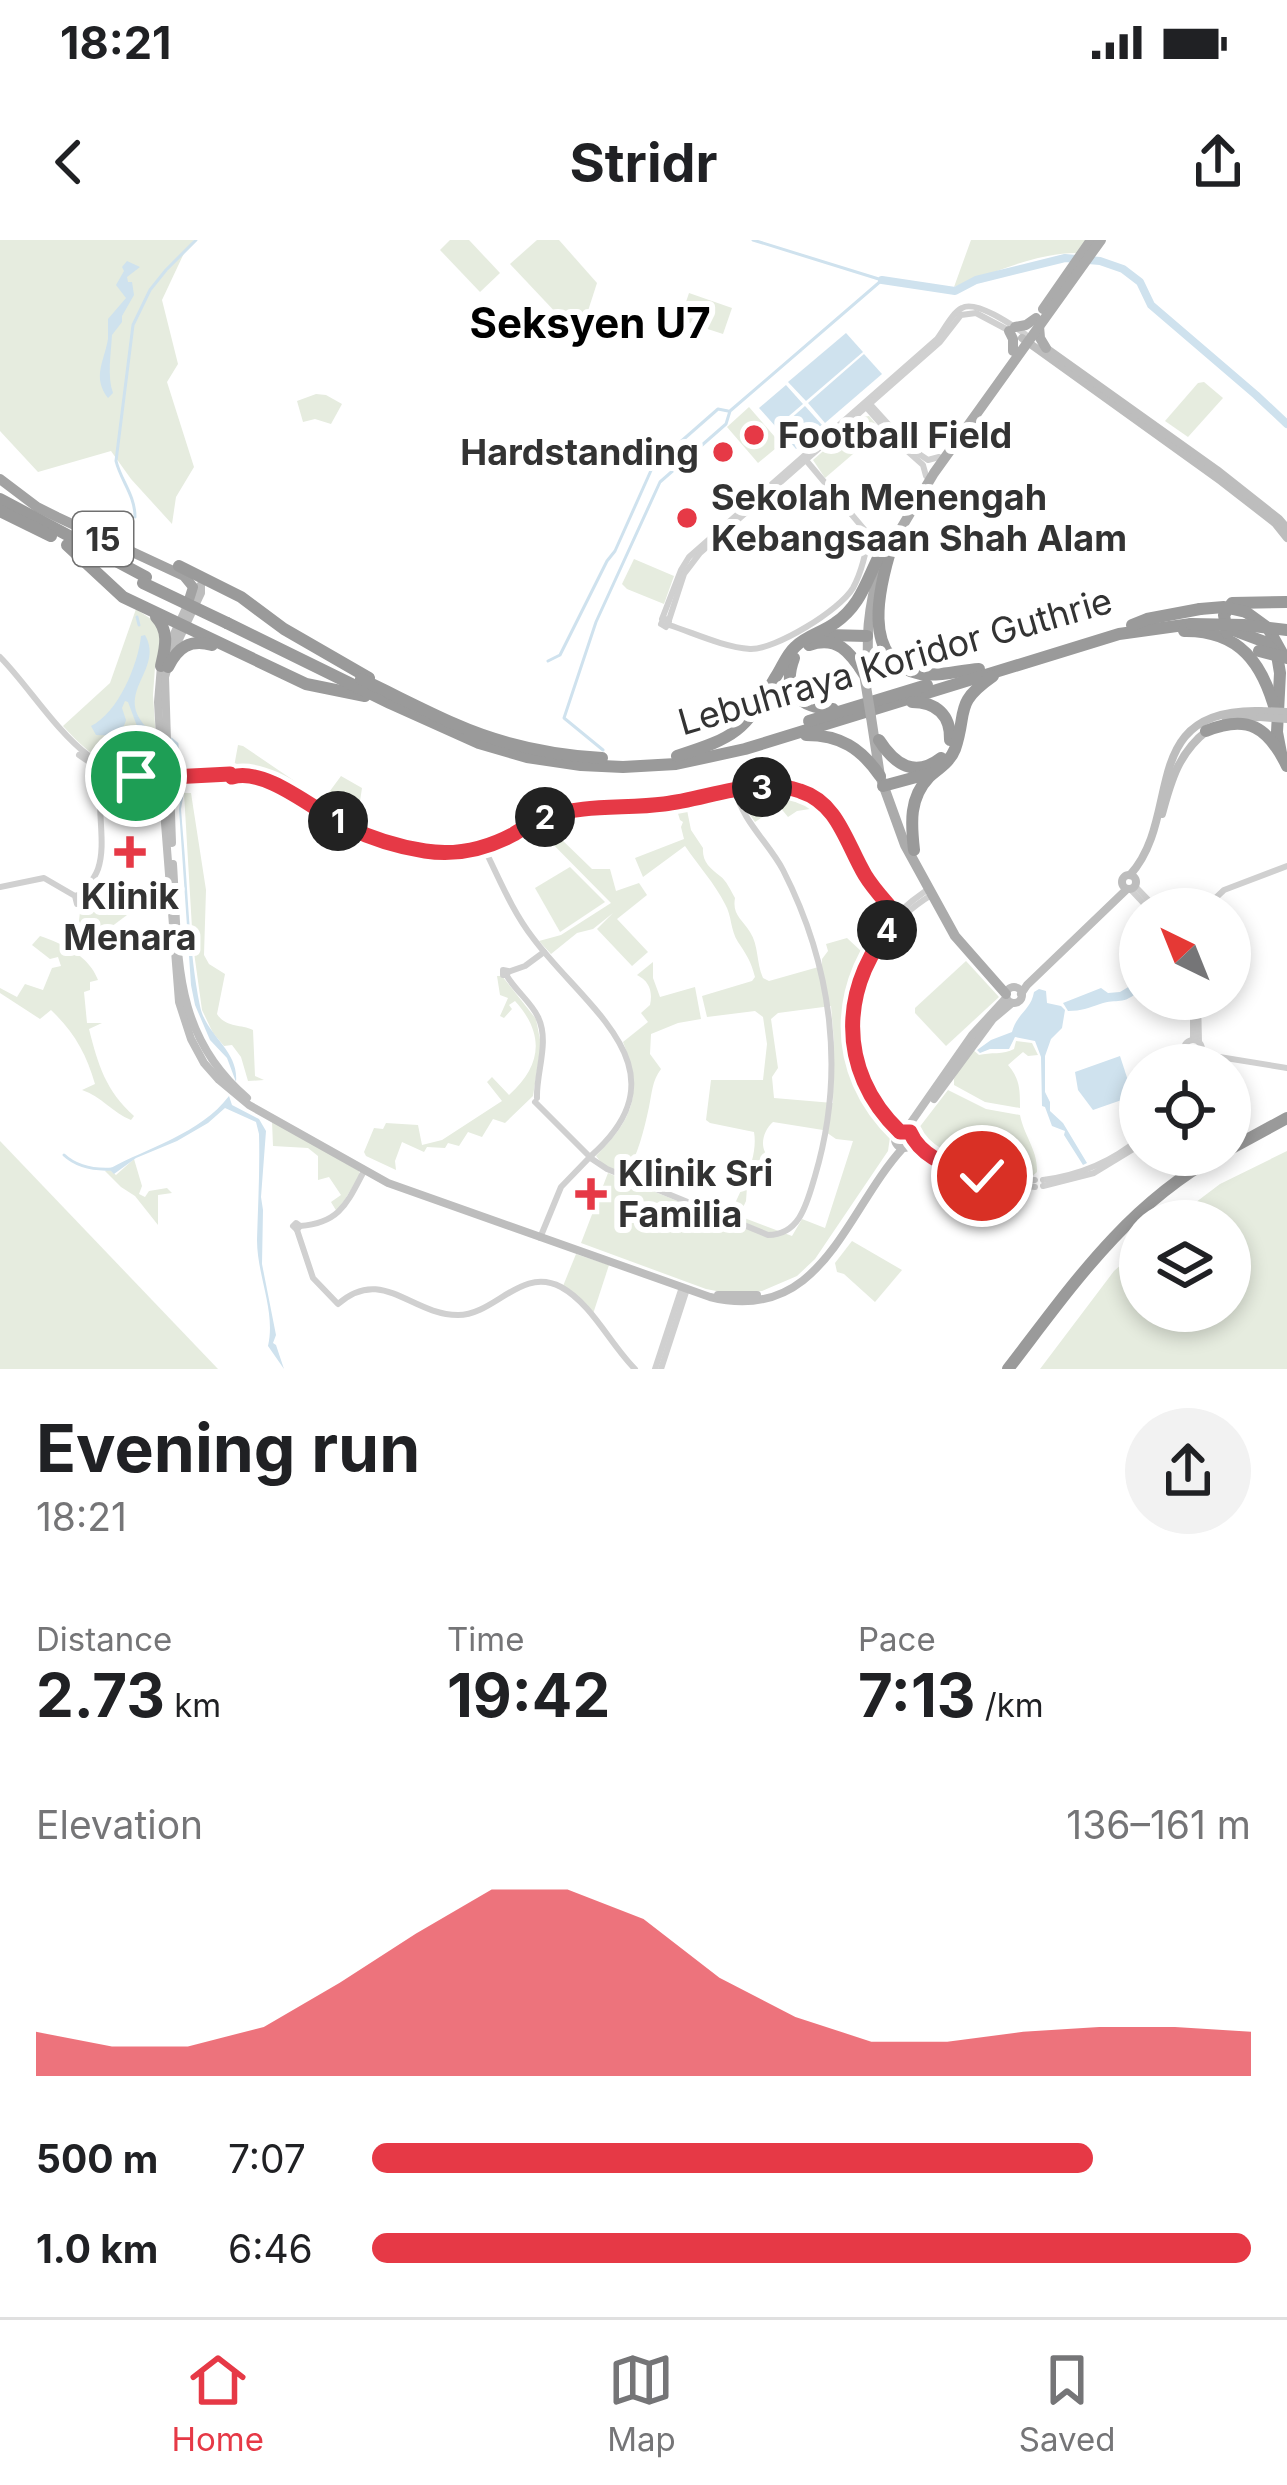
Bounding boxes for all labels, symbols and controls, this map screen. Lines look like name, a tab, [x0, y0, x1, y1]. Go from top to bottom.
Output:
text: 18:21	[60, 15, 171, 70]
icon: back	[36, 129, 102, 195]
icon: share	[1185, 129, 1251, 195]
text: Stridr	[569, 130, 718, 195]
district label: Seksyen U7	[469, 297, 711, 348]
place label: Football Field	[778, 413, 1012, 457]
marker: Football Field	[741, 422, 767, 448]
place label: Hardstanding	[460, 430, 699, 474]
marker: Hardstanding	[710, 439, 736, 465]
place label: Sekolah Menengah Kebangsaan Shah Alam	[711, 475, 1127, 560]
marker: Sekolah Menengah Kebangsaan Shah Alam	[674, 505, 700, 531]
road number: 15	[73, 512, 133, 566]
street label: Lebuhraya Koridor Guthrie	[673, 578, 1117, 744]
pin	[85, 725, 187, 827]
icon: arrive	[103, 743, 169, 809]
pin: 3	[732, 757, 792, 817]
text: 3	[751, 767, 773, 807]
pin: 2	[515, 787, 575, 847]
pin: 1	[308, 791, 368, 851]
text: 2	[535, 797, 555, 837]
text: 1	[331, 801, 345, 841]
marker: Klinik Menara	[114, 836, 146, 868]
place label: Klinik Menara	[63, 874, 197, 959]
north arrow	[1119, 888, 1251, 1020]
map controls	[1119, 888, 1251, 1332]
pin: 4	[857, 900, 917, 960]
text: 4	[876, 910, 898, 950]
button: locate	[1119, 1044, 1251, 1176]
pin	[931, 1125, 1033, 1227]
icon: check	[949, 1143, 1015, 1209]
place label: Klinik Sri Familia	[618, 1151, 773, 1236]
marker: Klinik Sri Familia	[575, 1178, 607, 1210]
button: layers	[1119, 1200, 1251, 1332]
text: Evening run	[36, 1408, 420, 1488]
button: share	[1125, 1408, 1251, 1534]
text: 18:21	[36, 1493, 127, 1540]
text: Distance	[36, 1619, 172, 1659]
text: Time	[447, 1619, 524, 1659]
text: Pace	[858, 1619, 936, 1659]
text: 2.73	[36, 1659, 165, 1731]
text: 19:42	[447, 1659, 610, 1731]
text: 7:13	[858, 1659, 976, 1731]
text: km	[165, 1685, 221, 1725]
text: /km	[976, 1685, 1044, 1725]
text: Elevation	[36, 1801, 203, 1848]
text: 136–161 m	[1066, 1801, 1251, 1848]
text: 500 m	[36, 2135, 158, 2182]
text: 7:07	[228, 2135, 306, 2182]
text: 1.0 km	[36, 2225, 158, 2272]
text: 6:46	[228, 2225, 313, 2272]
tab: Home	[172, 2347, 264, 2459]
tab: Map	[607, 2347, 676, 2459]
tab: Saved	[1019, 2347, 1115, 2459]

